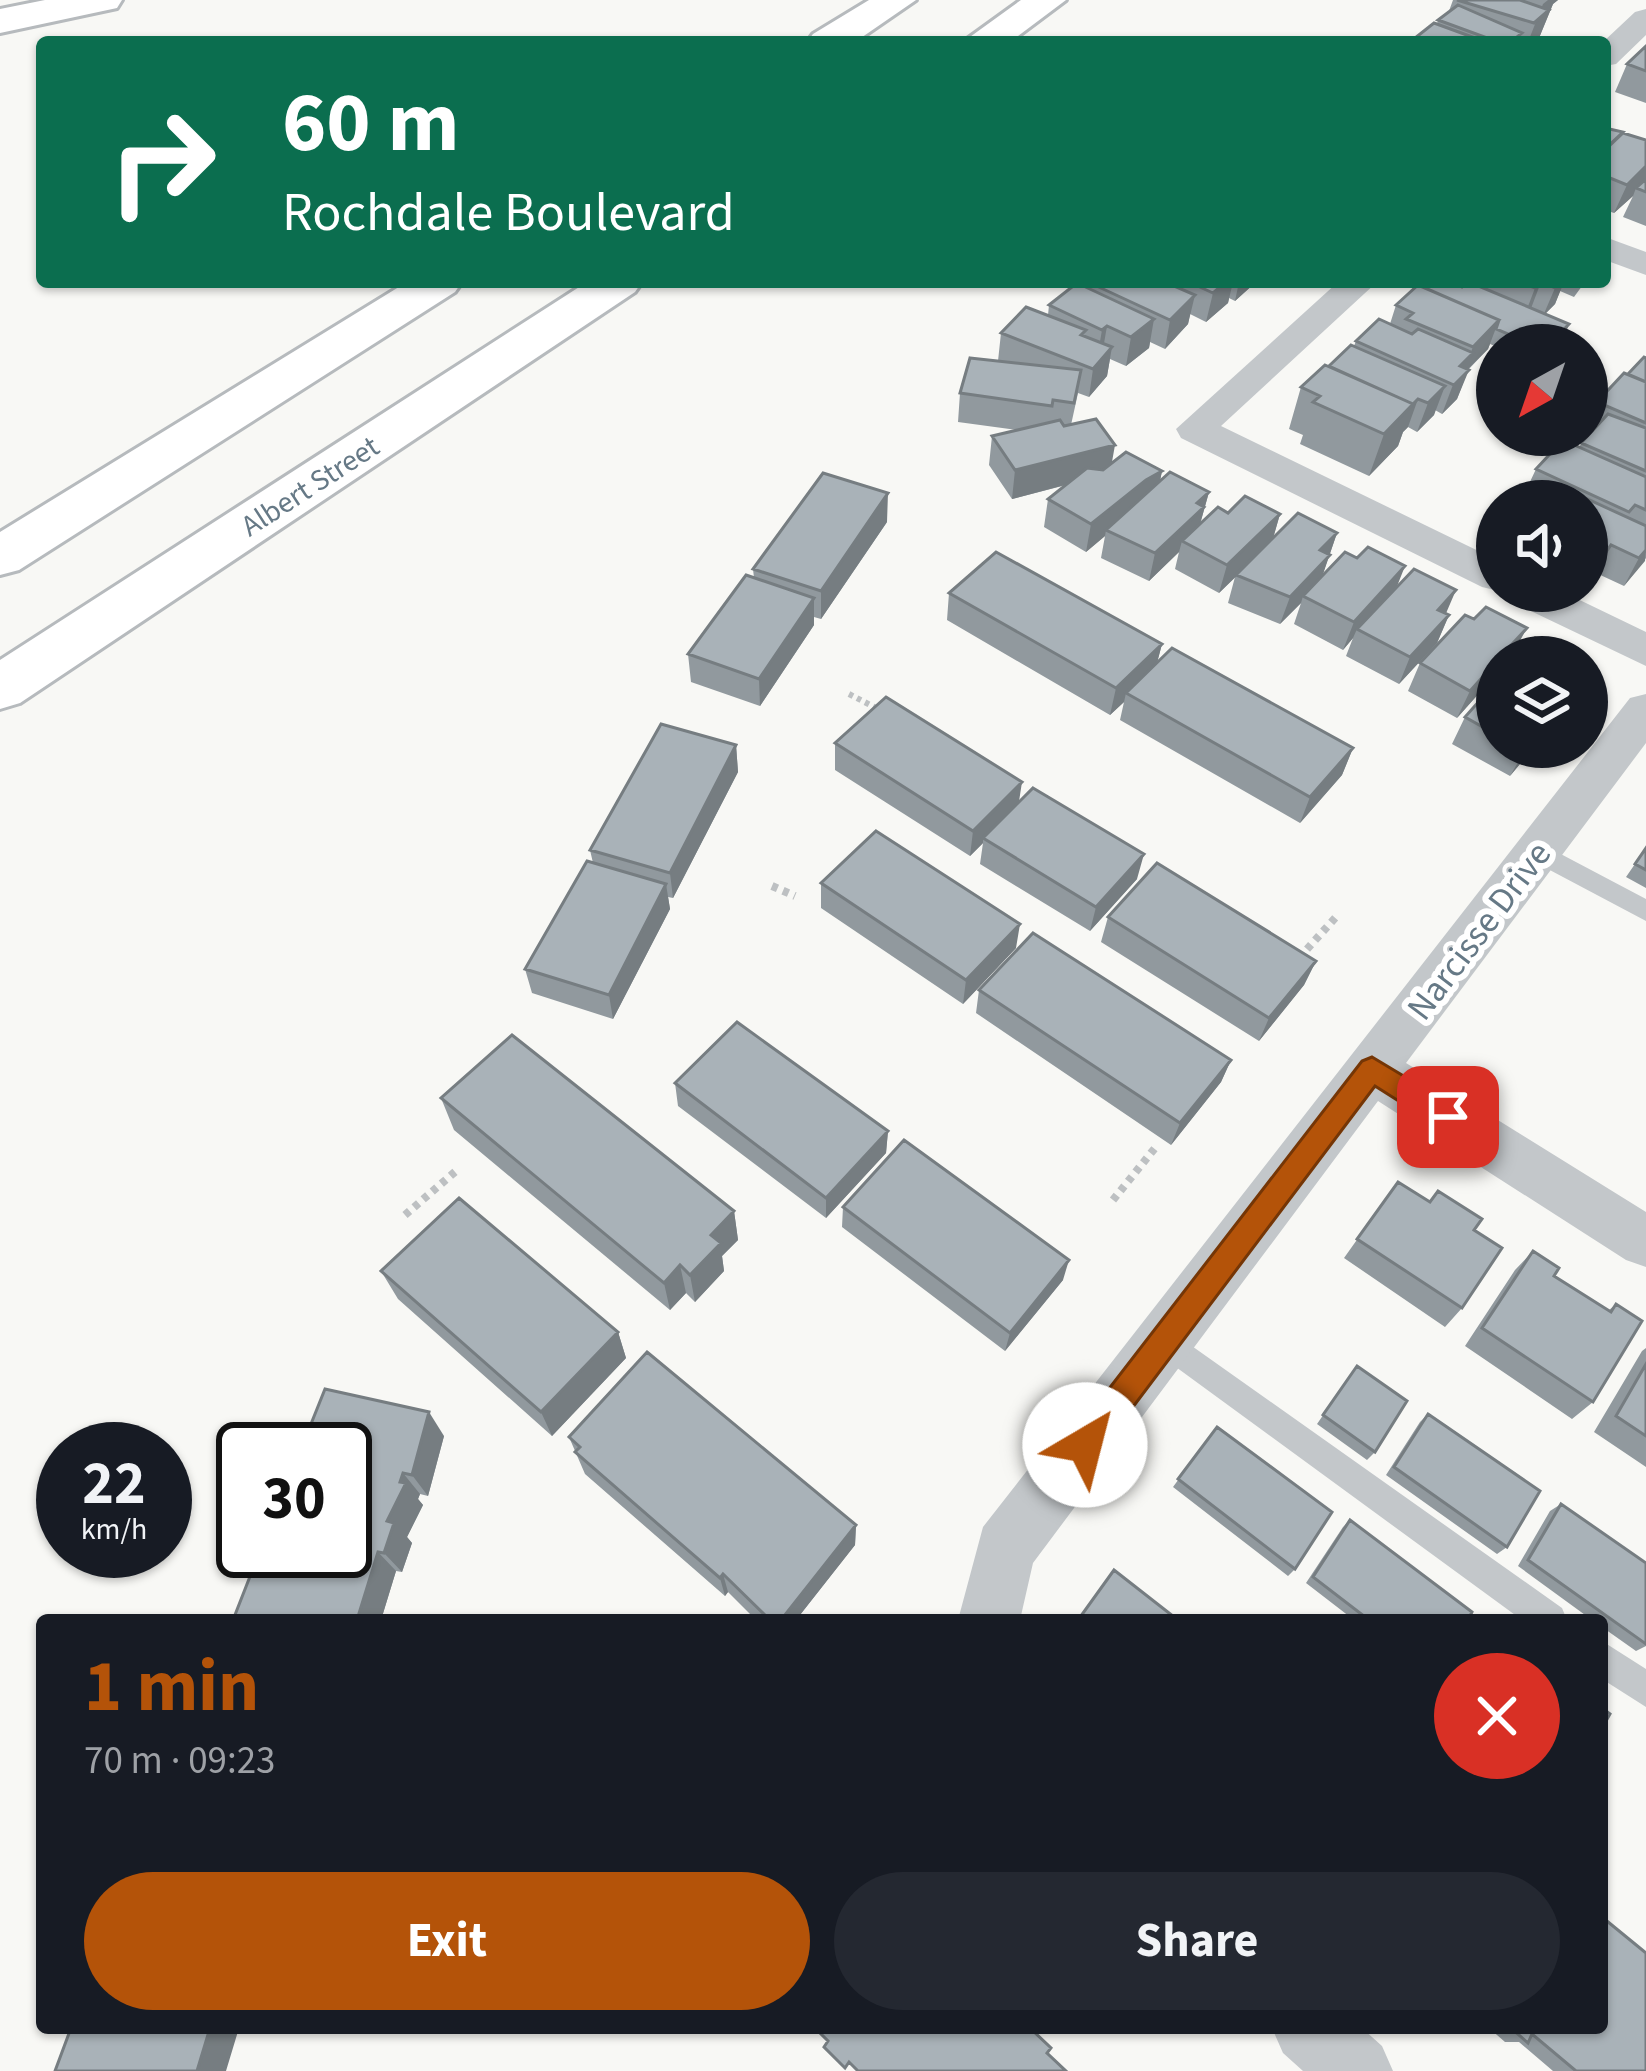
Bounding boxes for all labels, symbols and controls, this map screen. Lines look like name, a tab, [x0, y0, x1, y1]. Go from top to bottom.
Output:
text: 60 m	[282, 64, 460, 184]
icon: right	[84, 84, 240, 240]
text: Rochdale Boulevard	[282, 175, 735, 252]
north arrow	[1476, 324, 1608, 456]
map controls	[1476, 324, 1608, 768]
street label: Albert Street	[233, 426, 388, 547]
button: sound	[1476, 480, 1608, 612]
button: layers	[1476, 636, 1608, 768]
street label: Narcisse Drive	[1395, 831, 1563, 1031]
pin	[1397, 1066, 1499, 1168]
icon: arrive	[1415, 1084, 1481, 1150]
position arrow	[1022, 1382, 1148, 1508]
speed limit sign: 30	[216, 1422, 372, 1578]
text: 22	[82, 1442, 146, 1527]
text: km/h	[81, 1508, 147, 1551]
text: 1 min	[84, 1636, 259, 1739]
button: close	[1434, 1653, 1560, 1779]
text: 70 m · 09:23	[84, 1733, 275, 1789]
button: Exit	[84, 1872, 810, 2010]
button: Share	[834, 1872, 1560, 2010]

